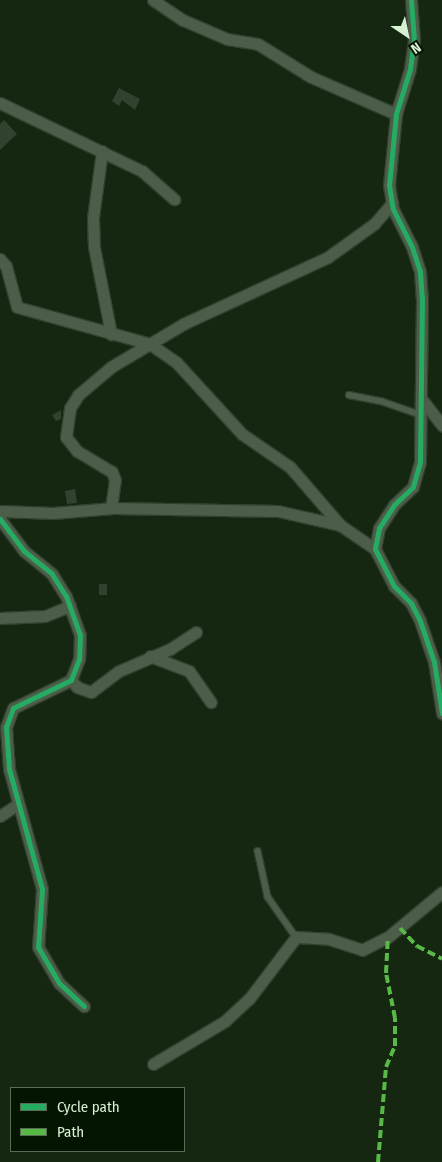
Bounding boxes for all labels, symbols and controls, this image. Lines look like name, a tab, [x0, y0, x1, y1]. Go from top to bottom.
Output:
north arrow	[382, 10, 432, 60]
text: N	[407, 38, 424, 57]
legend	[10, 1087, 185, 1152]
text: Cycle path	[57, 1098, 120, 1116]
text: Path	[57, 1123, 84, 1141]

